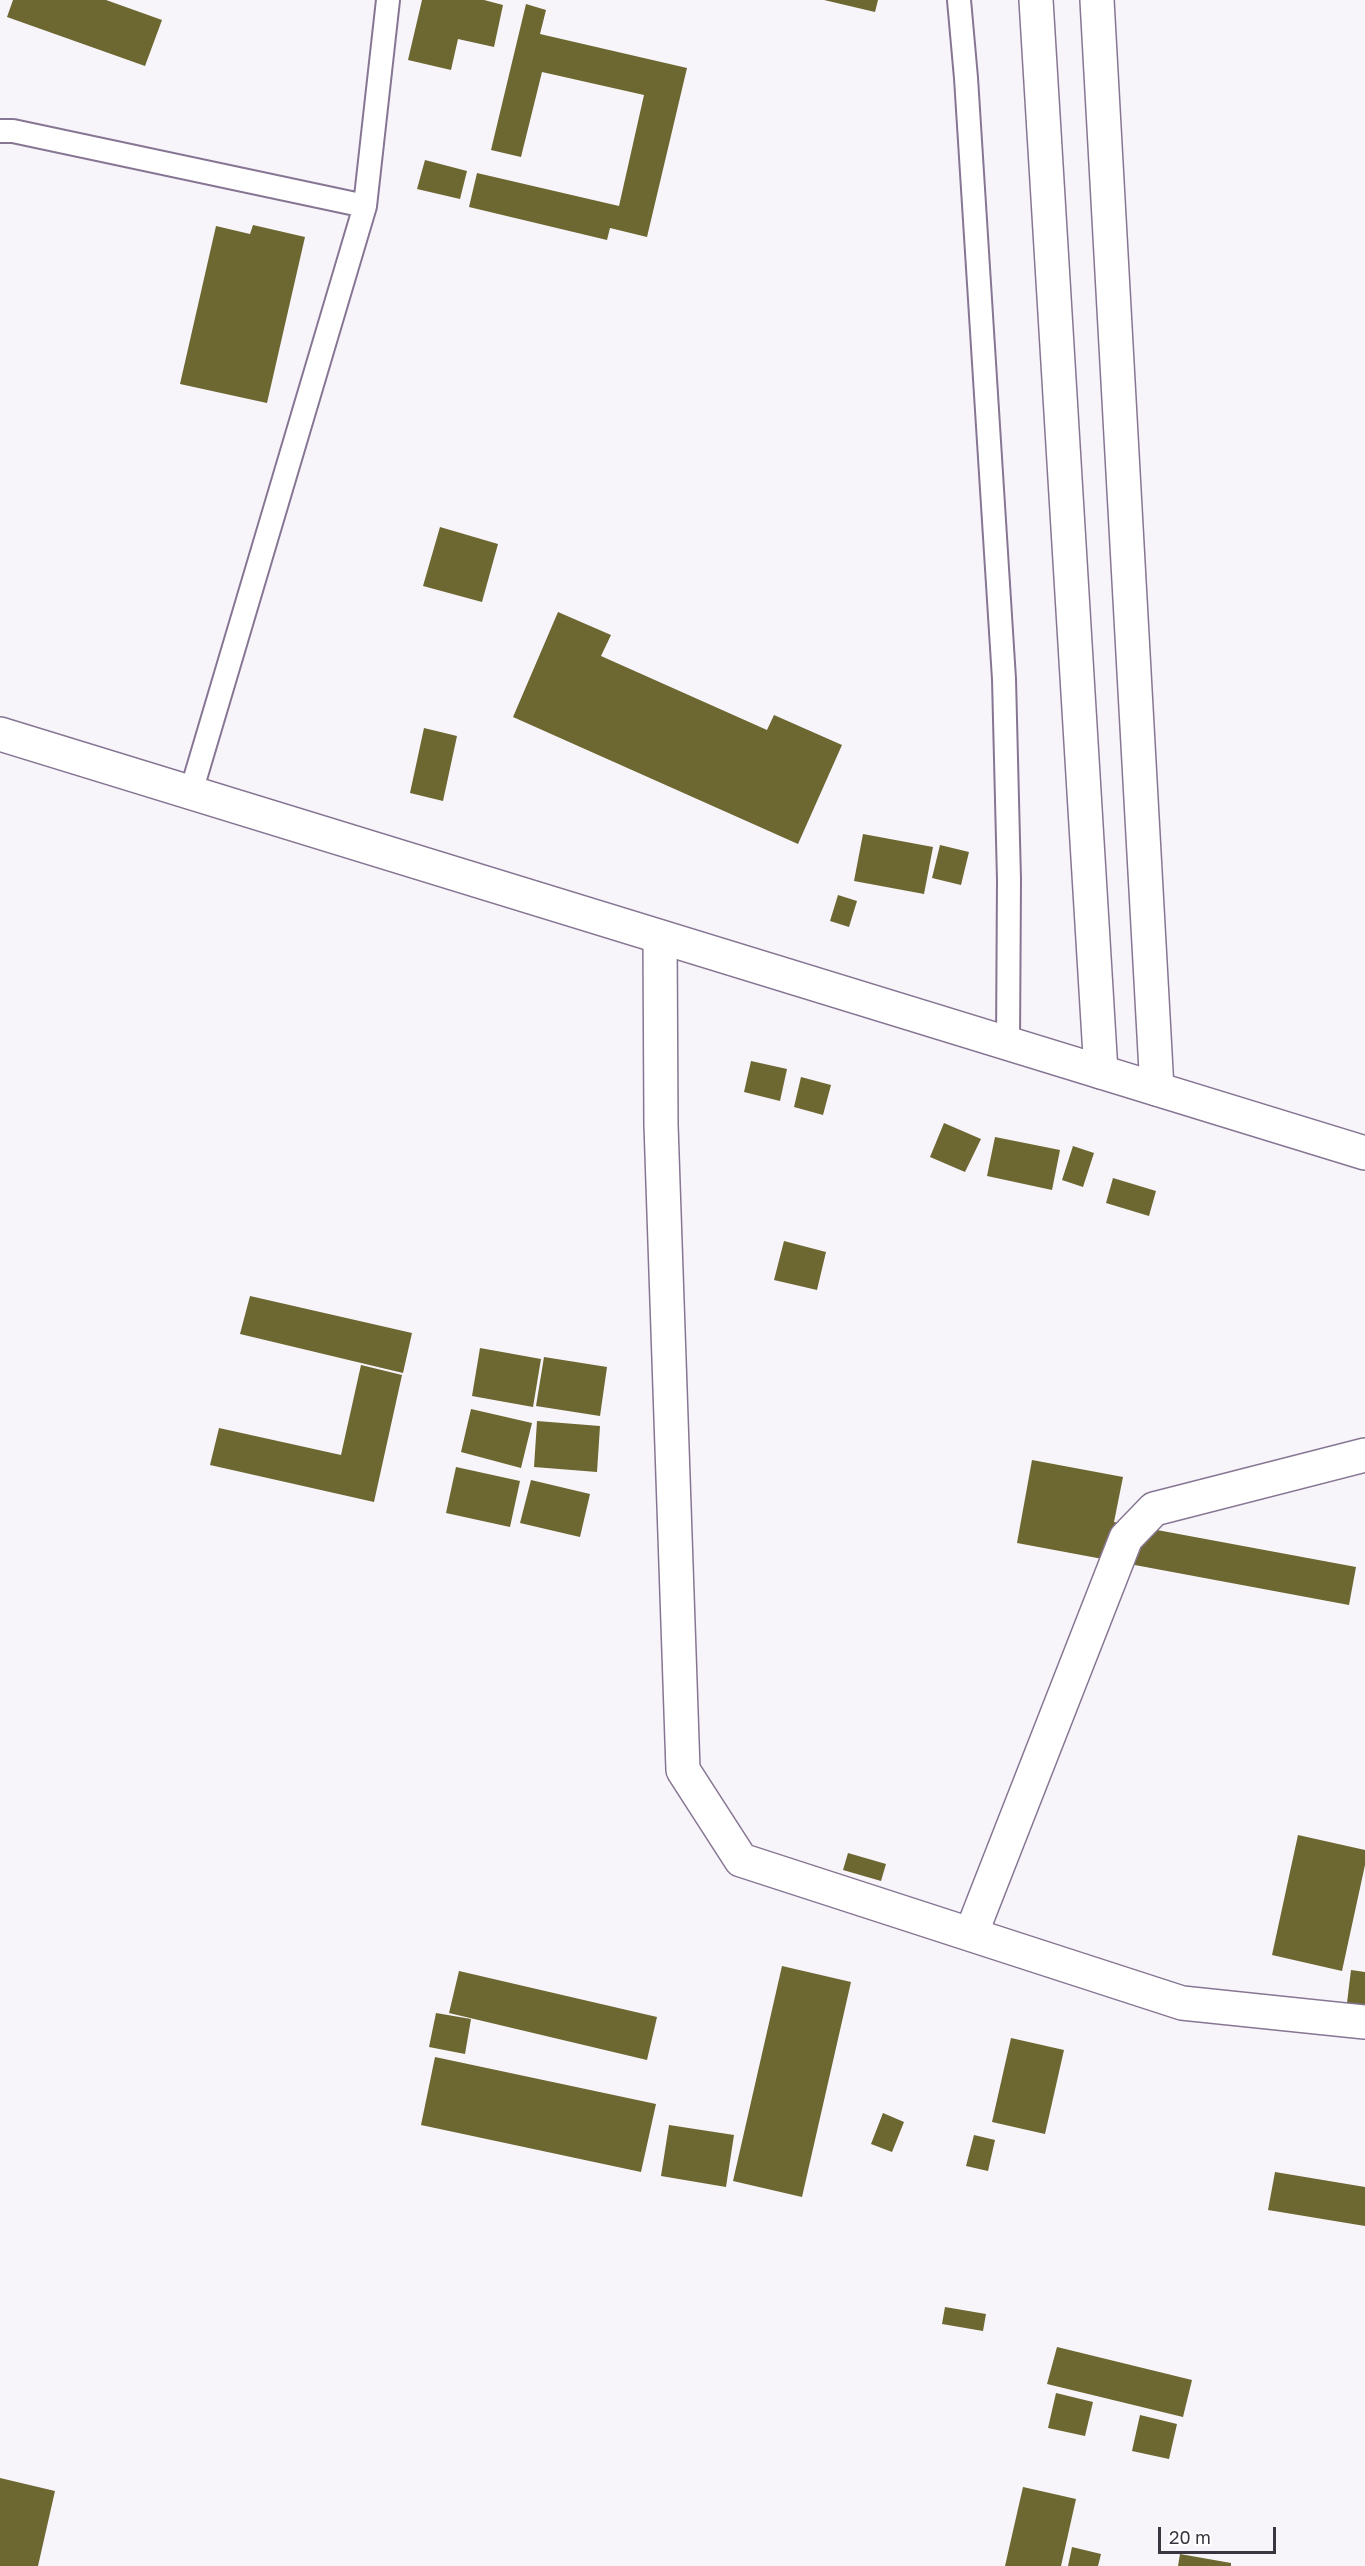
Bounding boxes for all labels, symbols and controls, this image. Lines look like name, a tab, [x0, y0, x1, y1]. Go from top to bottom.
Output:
scale bar	[1161, 2515, 1280, 2553]
text: 20 m	[1169, 2526, 1211, 2548]

